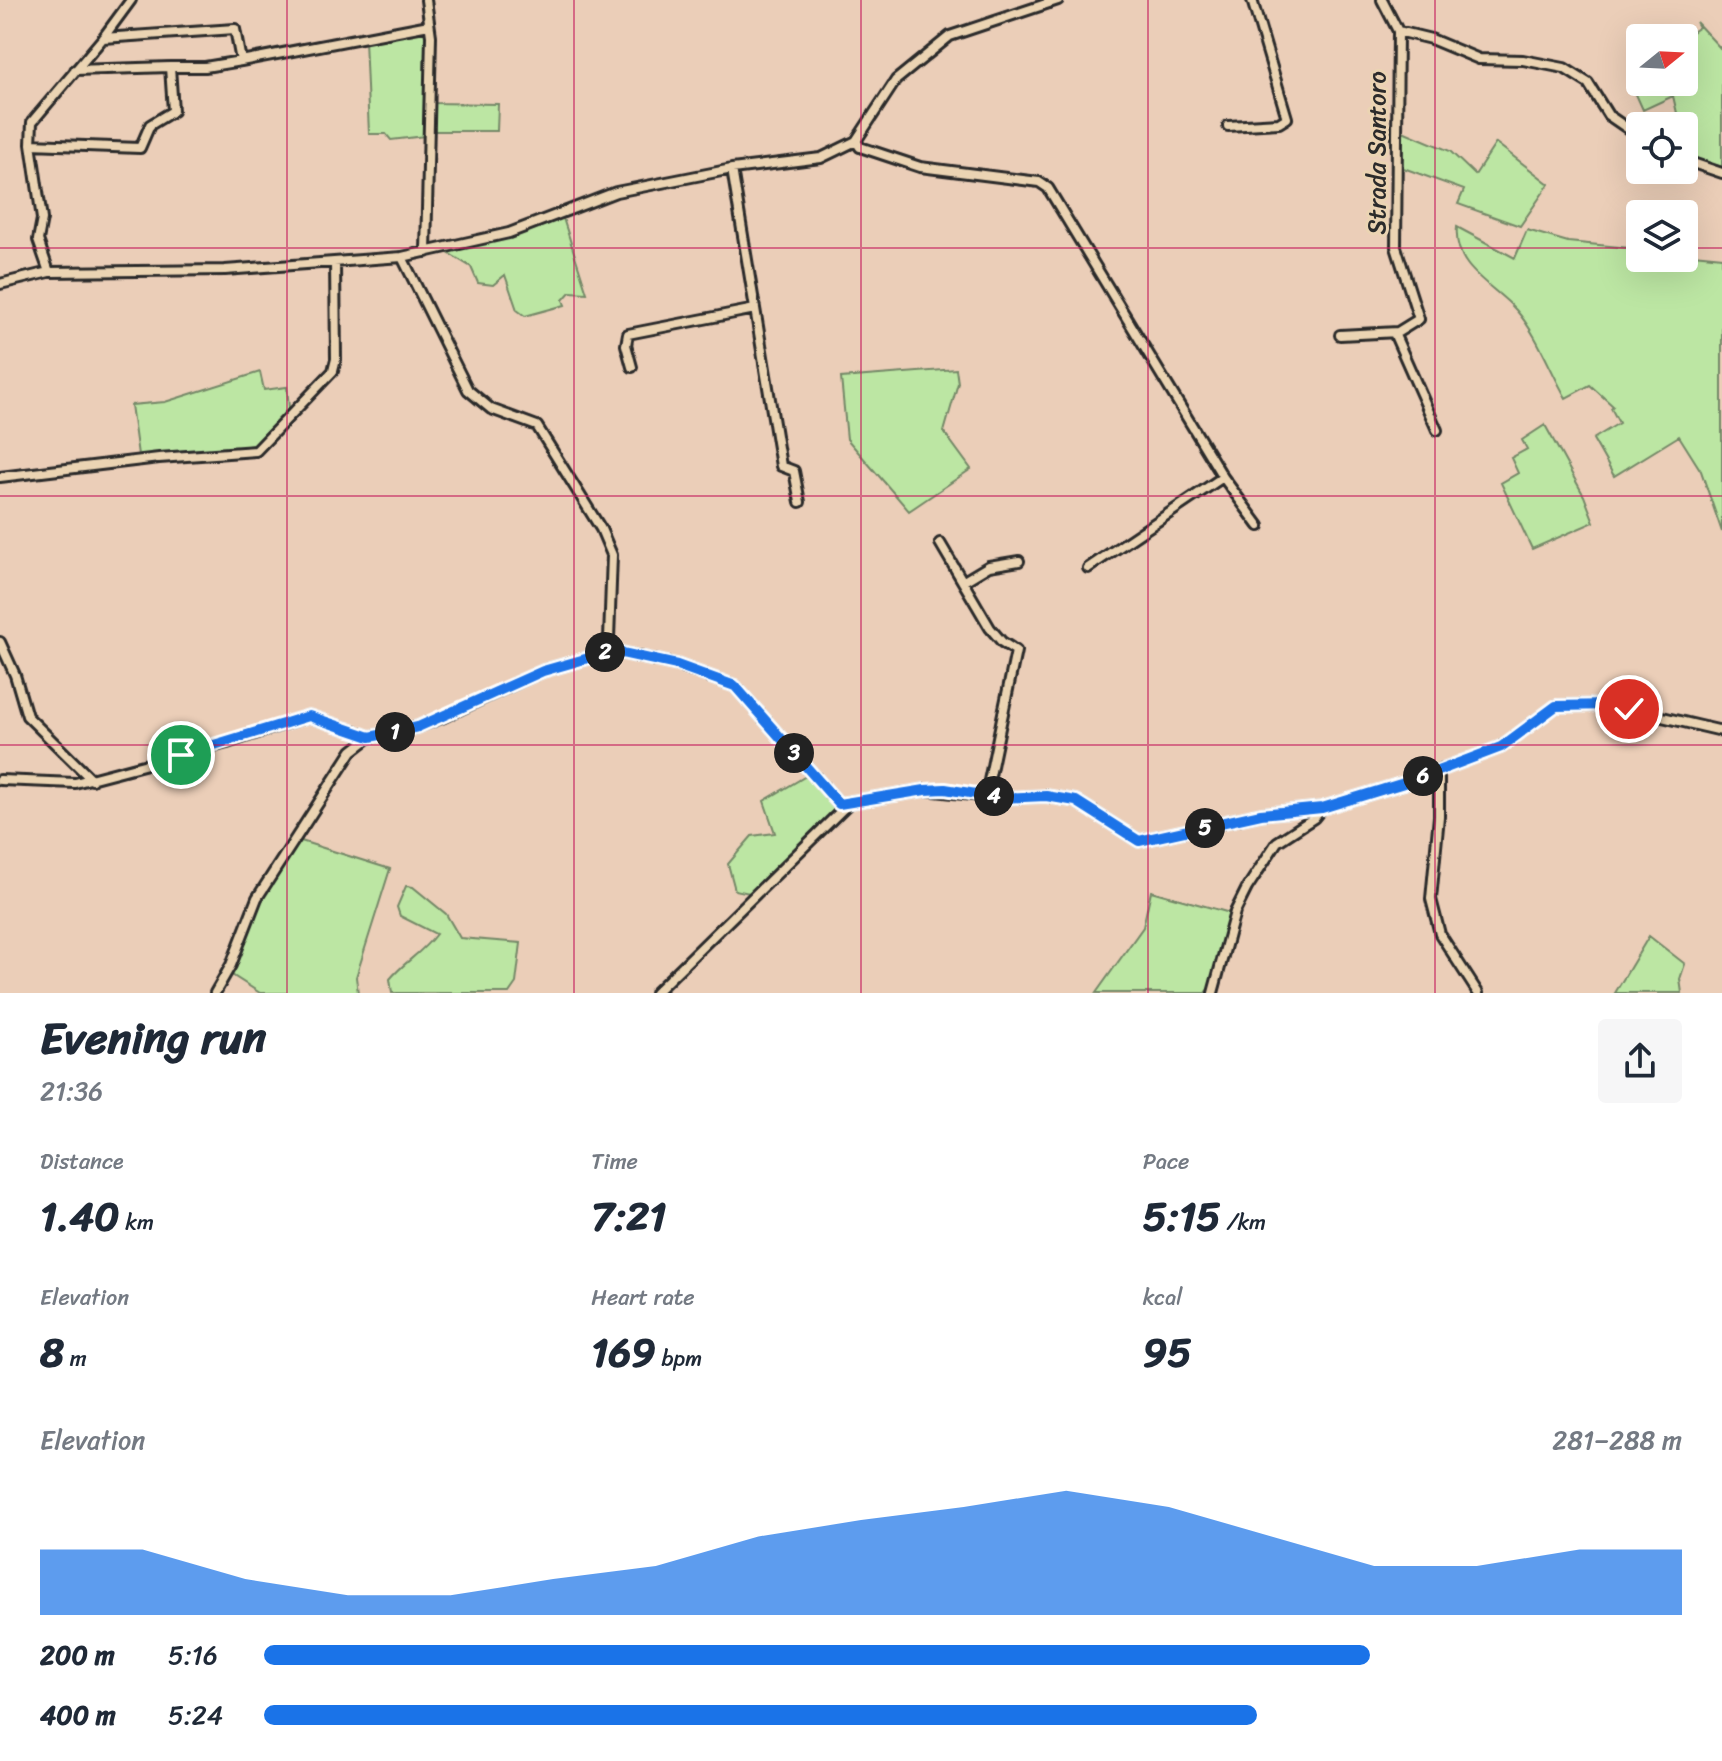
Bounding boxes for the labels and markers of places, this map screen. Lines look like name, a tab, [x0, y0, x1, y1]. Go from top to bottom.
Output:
pin: 2	[585, 632, 625, 672]
pin	[1595, 675, 1663, 743]
pin: 1	[375, 712, 415, 752]
pin	[147, 721, 215, 789]
pin: 3	[774, 733, 814, 773]
pin: 6	[1403, 756, 1443, 796]
pin: 4	[974, 776, 1014, 816]
pin: 5	[1185, 808, 1225, 848]

